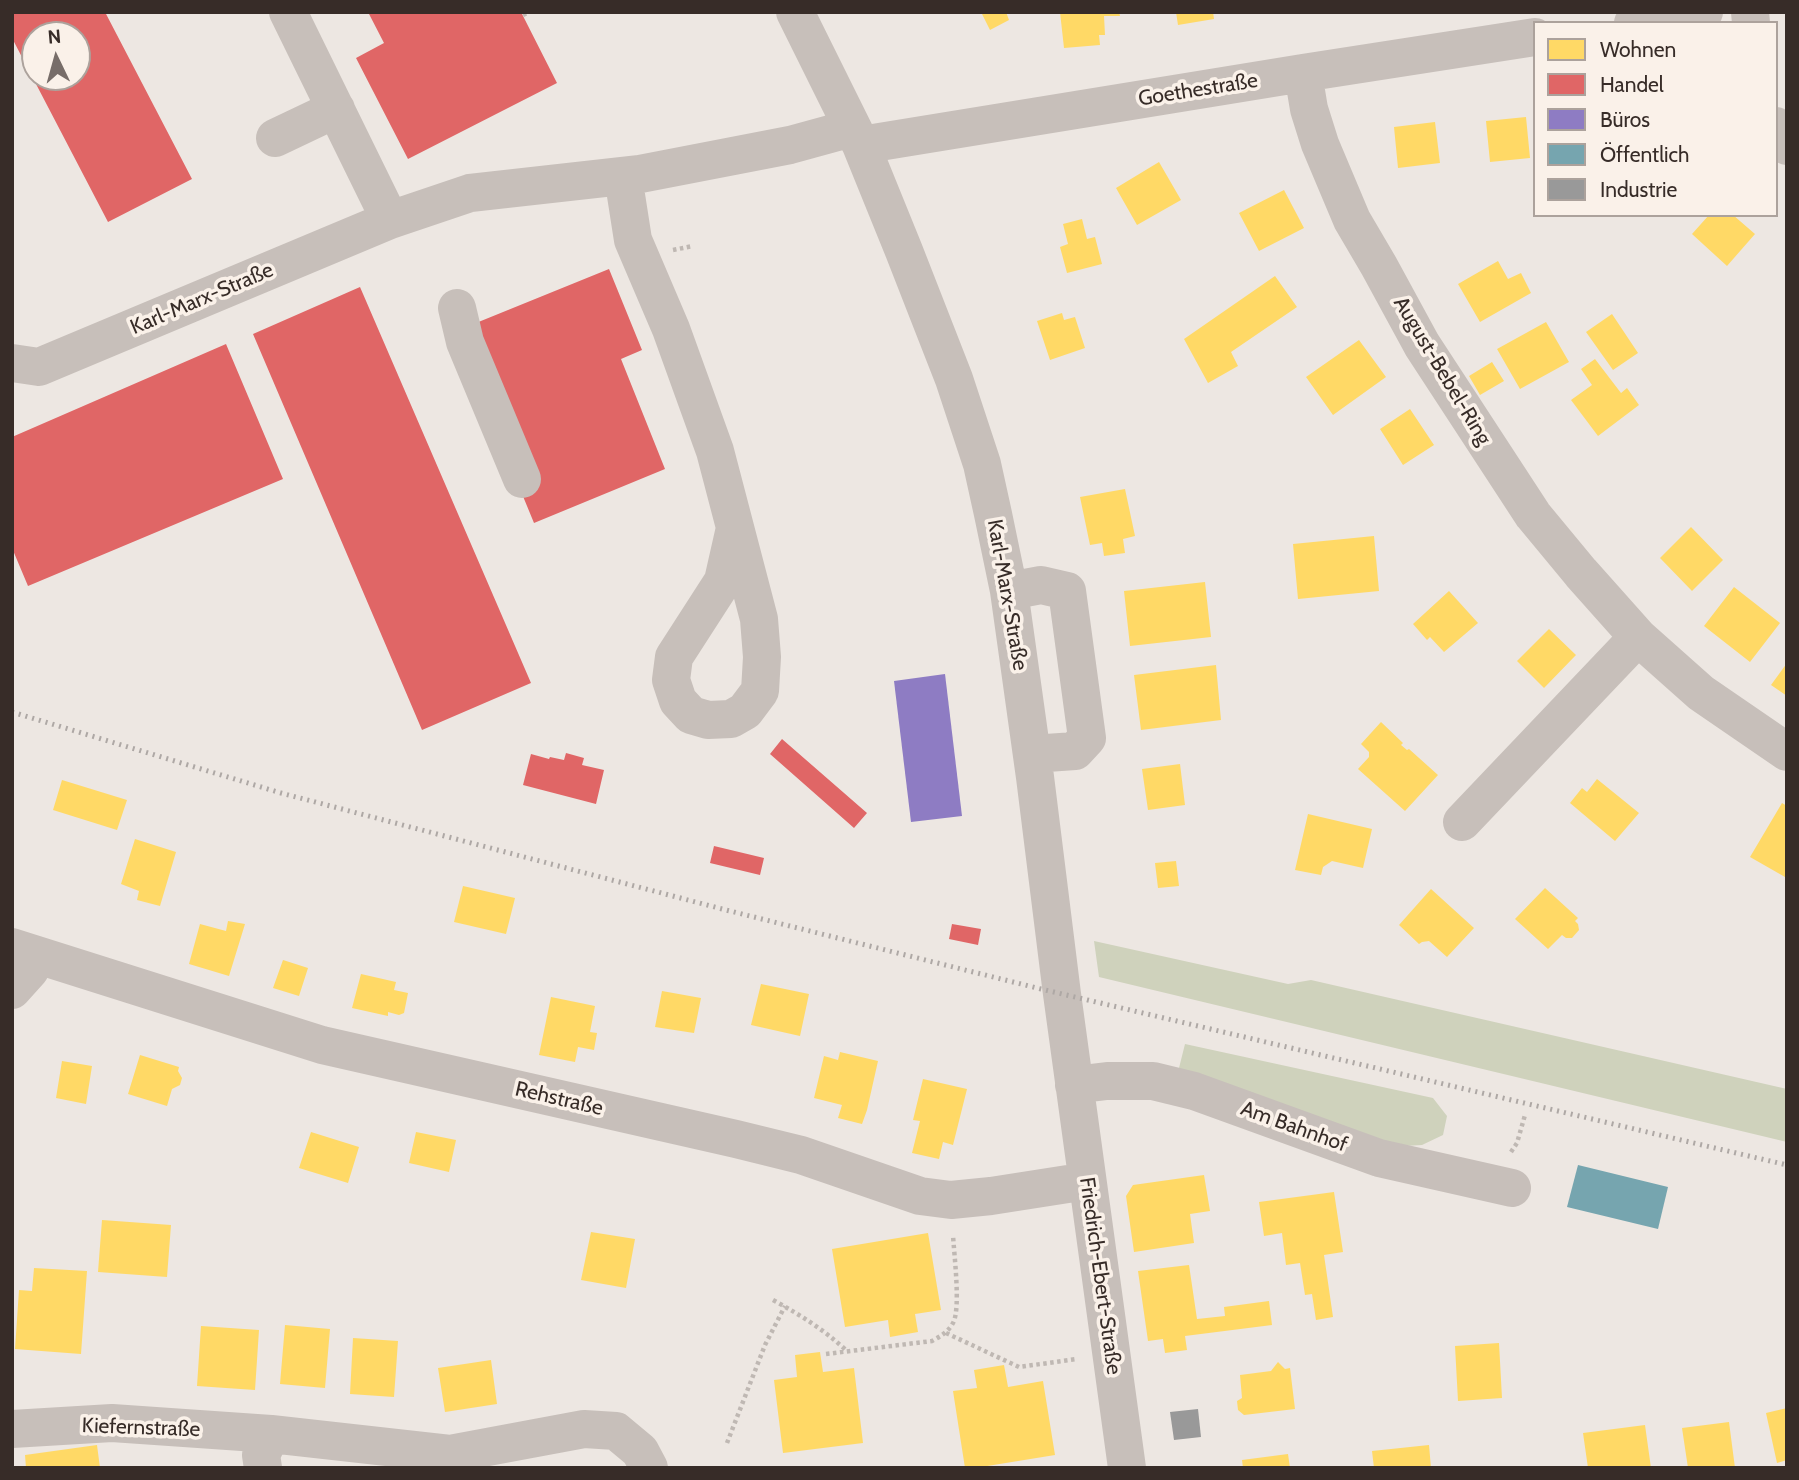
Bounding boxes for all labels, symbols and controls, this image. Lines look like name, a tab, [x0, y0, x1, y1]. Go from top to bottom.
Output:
north arrow	[21, 21, 91, 91]
legend	[1533, 21, 1778, 217]
text: N	[47, 25, 62, 49]
text: Wohnen	[1600, 37, 1676, 62]
street label: Goethestraße	[1136, 68, 1260, 112]
text: Handel	[1600, 72, 1664, 97]
text: Büros	[1600, 107, 1650, 132]
text: Öffentlich	[1600, 142, 1689, 167]
text: Industrie	[1600, 177, 1677, 202]
street label: Karl-Marx-Straße	[127, 258, 277, 340]
street label: August-Bebel-Ring	[1388, 292, 1496, 450]
street label: Karl-Marx-Straße	[981, 518, 1033, 672]
street label: Rehstraße	[513, 1077, 605, 1121]
street label: Am Bahnhof	[1237, 1096, 1351, 1158]
street label: Friedrich-Ebert-Straße	[1074, 1176, 1126, 1376]
street label: Kiefernstraße	[81, 1413, 201, 1443]

